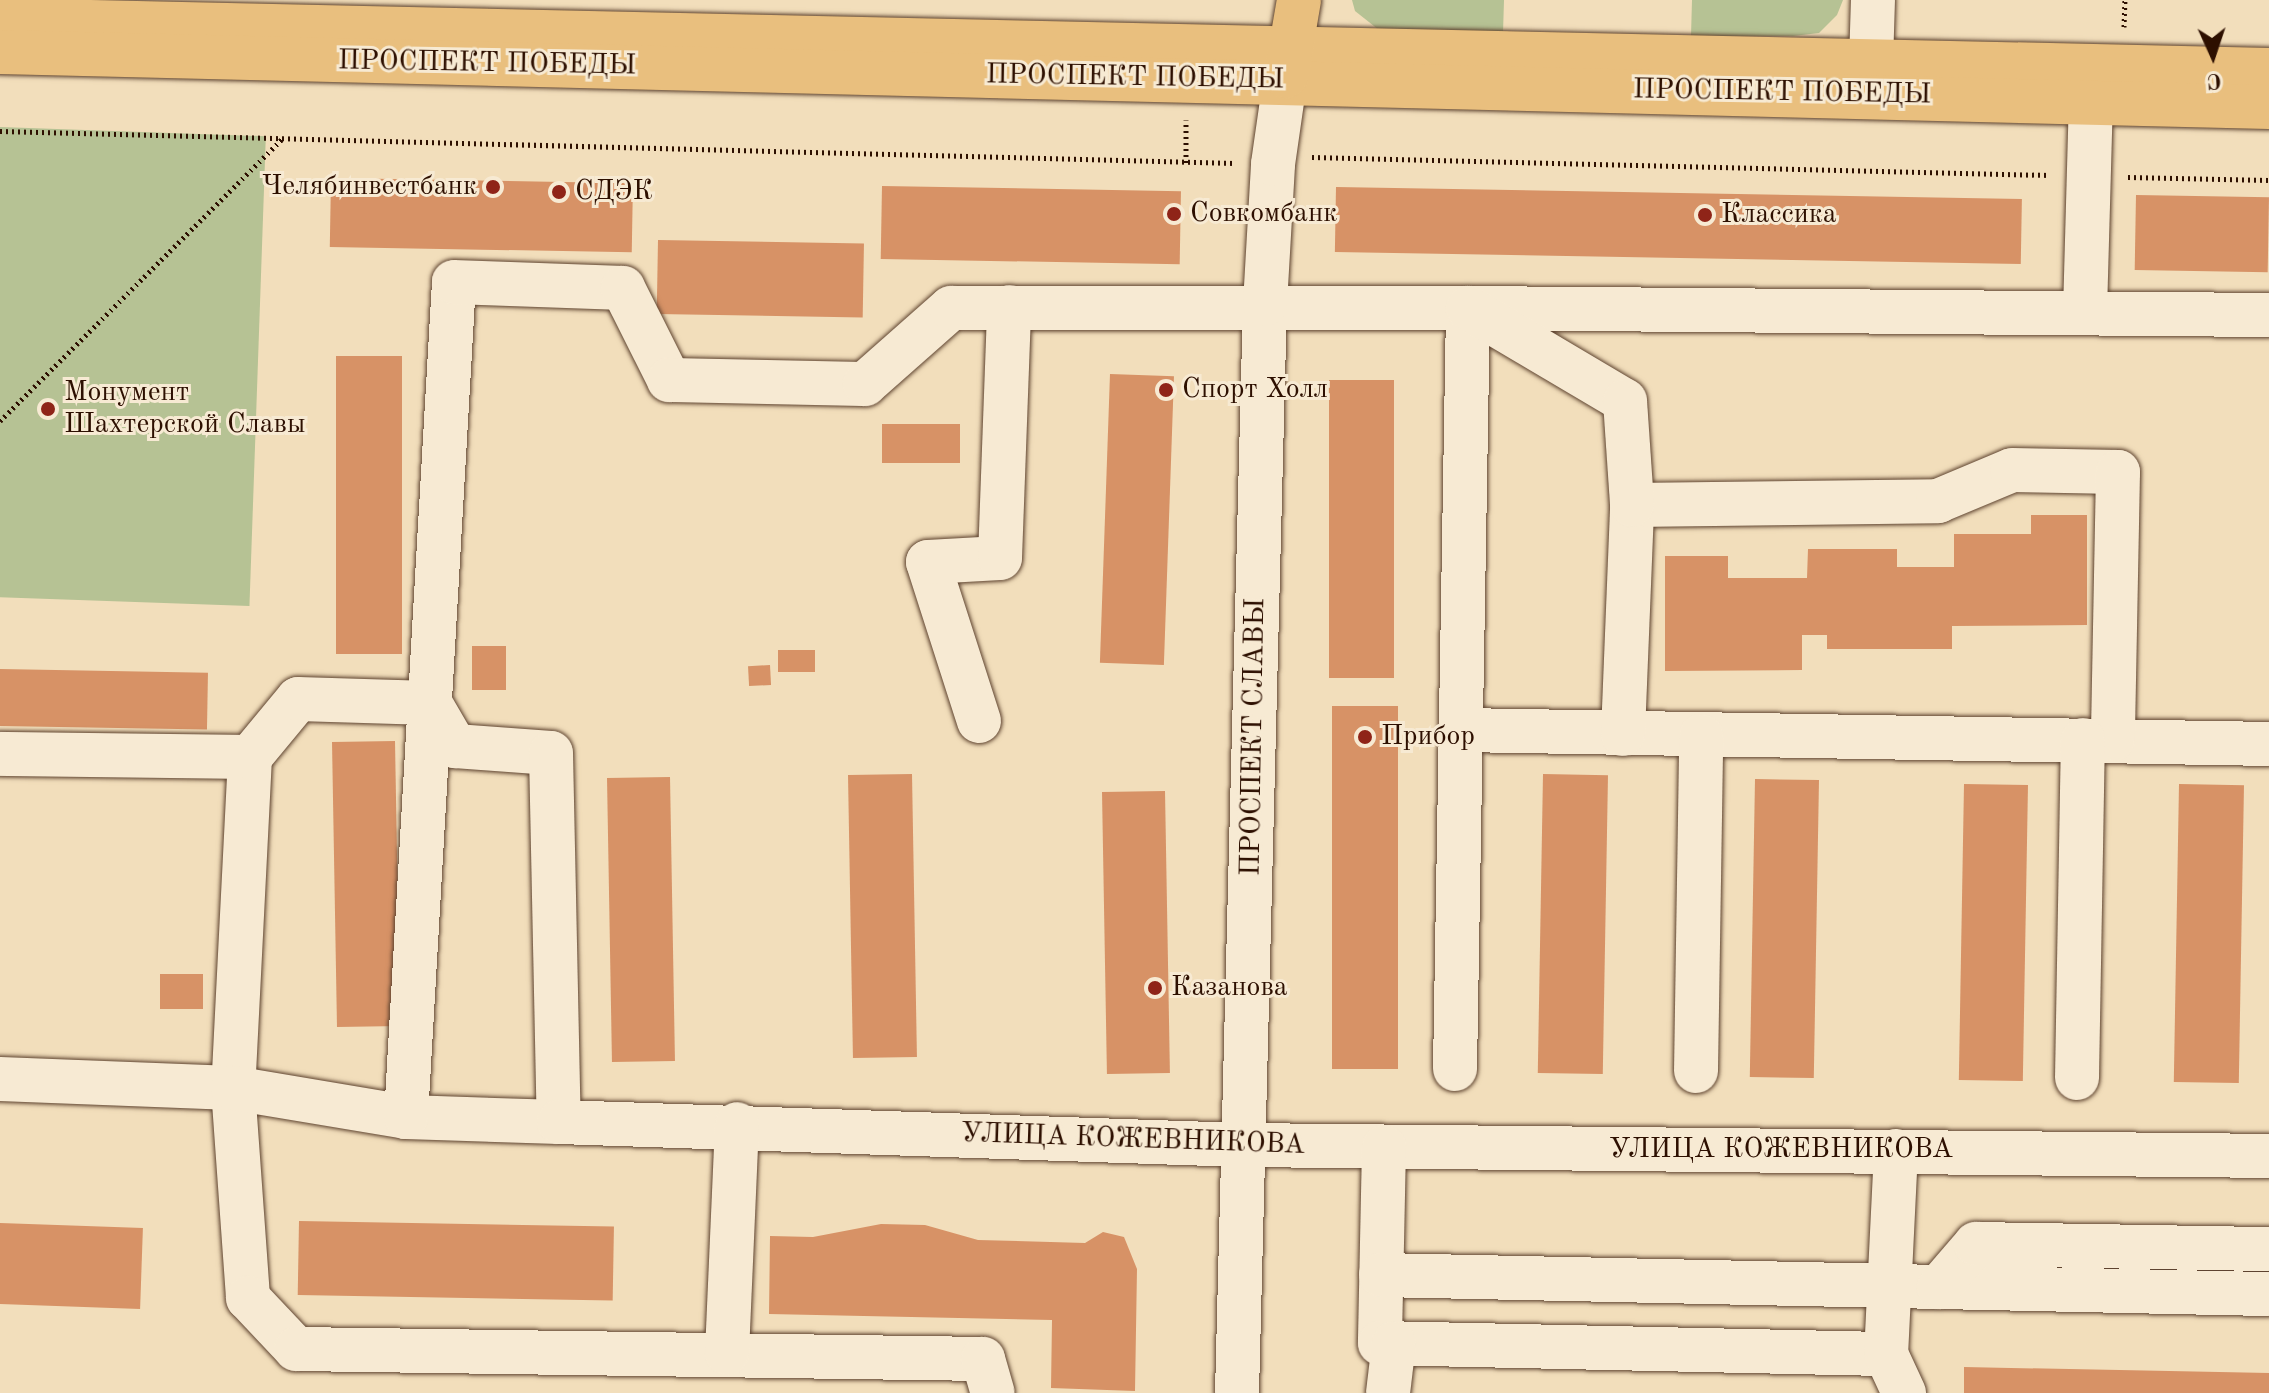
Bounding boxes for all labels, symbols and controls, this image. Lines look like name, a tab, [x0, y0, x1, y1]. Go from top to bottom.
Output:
north arrow	[2173, 16, 2253, 96]
street label: ПРОСПЕКТ ПОБЕДЫ	[338, 45, 636, 83]
street label: ПРОСПЕКТ ПОБЕДЫ	[986, 59, 1284, 97]
text: С	[2206, 69, 2222, 91]
street label: ПРОСПЕКТ ПОБЕДЫ	[1633, 74, 1931, 112]
place label: Челябинвестбанк	[262, 170, 477, 204]
place label: СДЭК	[575, 175, 653, 209]
marker: Челябинвестбанк	[484, 178, 502, 196]
marker: СДЭК	[550, 183, 568, 201]
place label: Совкомбанк	[1190, 197, 1337, 231]
place label: Классика	[1721, 198, 1837, 232]
marker: Совкомбанк	[1165, 205, 1183, 223]
marker: Классика	[1696, 206, 1714, 224]
place label: Спорт Холл	[1182, 373, 1328, 407]
place label: Монумент Шахтерской Славы	[64, 376, 306, 442]
marker: Спорт Холл	[1157, 381, 1175, 399]
marker: Монумент Шахтерской Славы	[39, 400, 57, 418]
street label: ПРОСПЕКТ СЛАВЫ	[1235, 598, 1273, 876]
place label: Прибор	[1381, 720, 1475, 754]
marker: Прибор	[1356, 728, 1374, 746]
place label: Казанова	[1171, 971, 1288, 1005]
marker: Казанова	[1146, 979, 1164, 997]
street label: УЛИЦА КОЖЕВНИКОВА	[960, 1117, 1306, 1163]
street label: УЛИЦА КОЖЕВНИКОВА	[1609, 1133, 1953, 1167]

